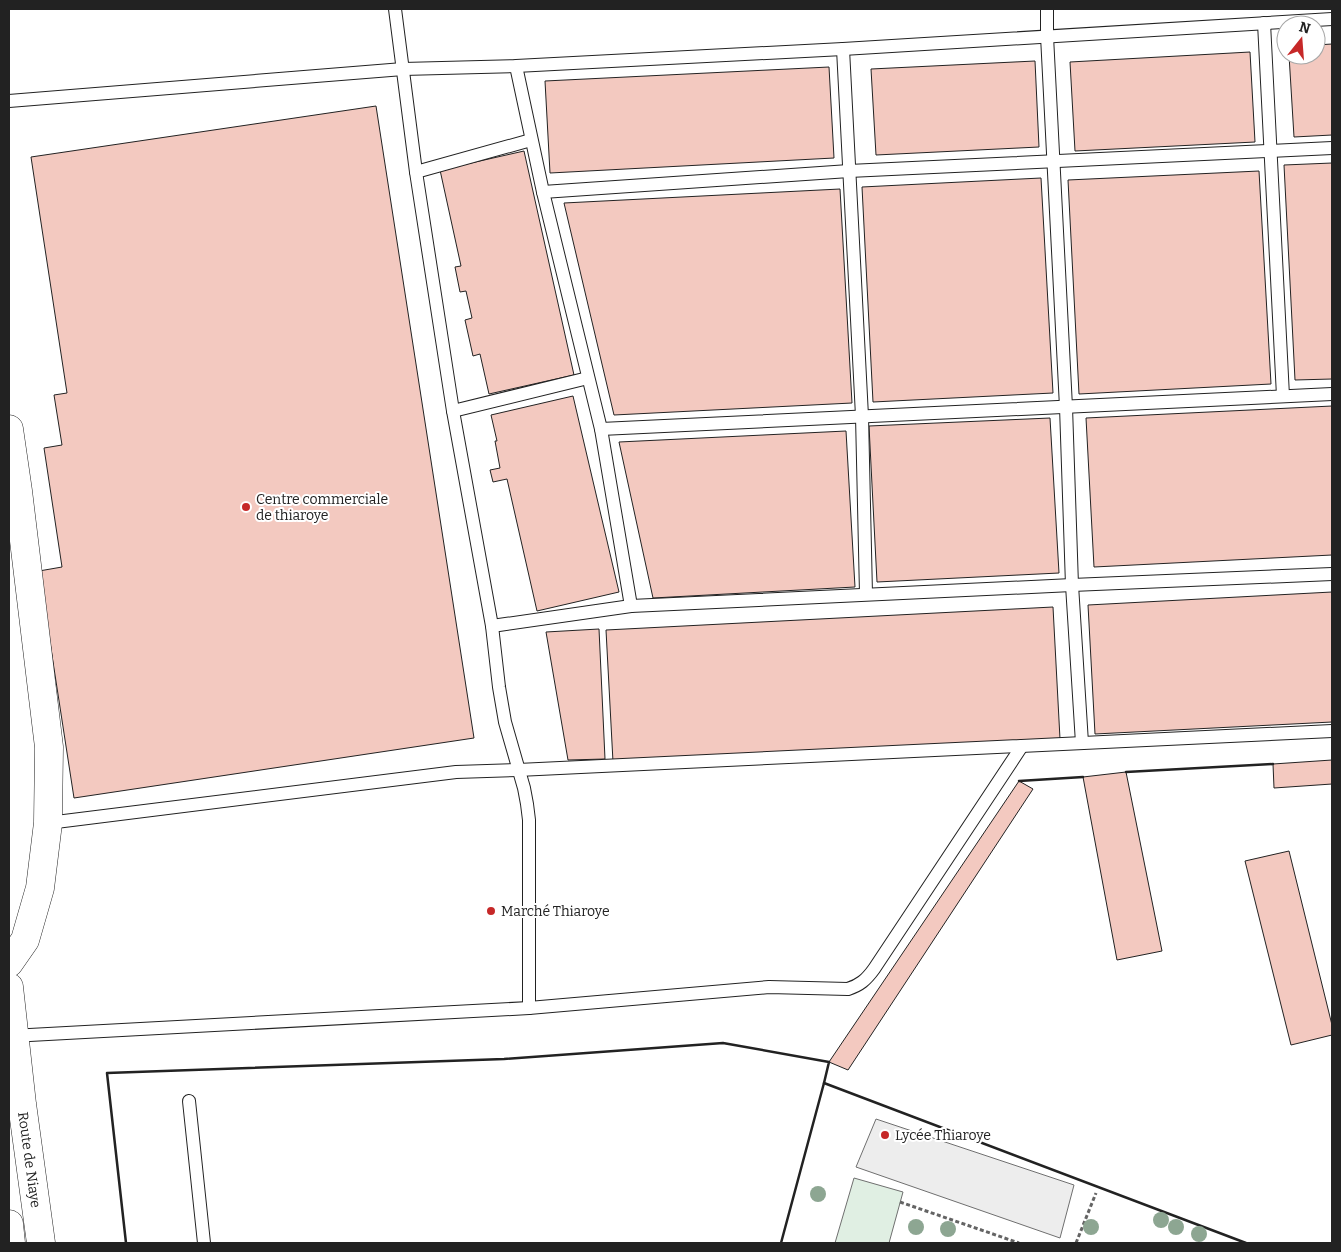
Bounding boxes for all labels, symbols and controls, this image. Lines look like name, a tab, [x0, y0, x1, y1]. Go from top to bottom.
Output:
north arrow	[1276, 15, 1326, 65]
text: N	[1297, 18, 1312, 38]
place label: Centre commerciale de thiaroye	[256, 491, 388, 524]
marker: Centre commerciale de thiaroye	[240, 501, 252, 513]
place label: Marché Thiaroye	[501, 903, 610, 920]
marker: Marché Thiaroye	[485, 905, 497, 917]
street label: Route de Niaye	[14, 1111, 44, 1209]
place label: Lycée Thiaroye	[895, 1127, 991, 1144]
marker: Lycée Thiaroye	[879, 1129, 891, 1141]

